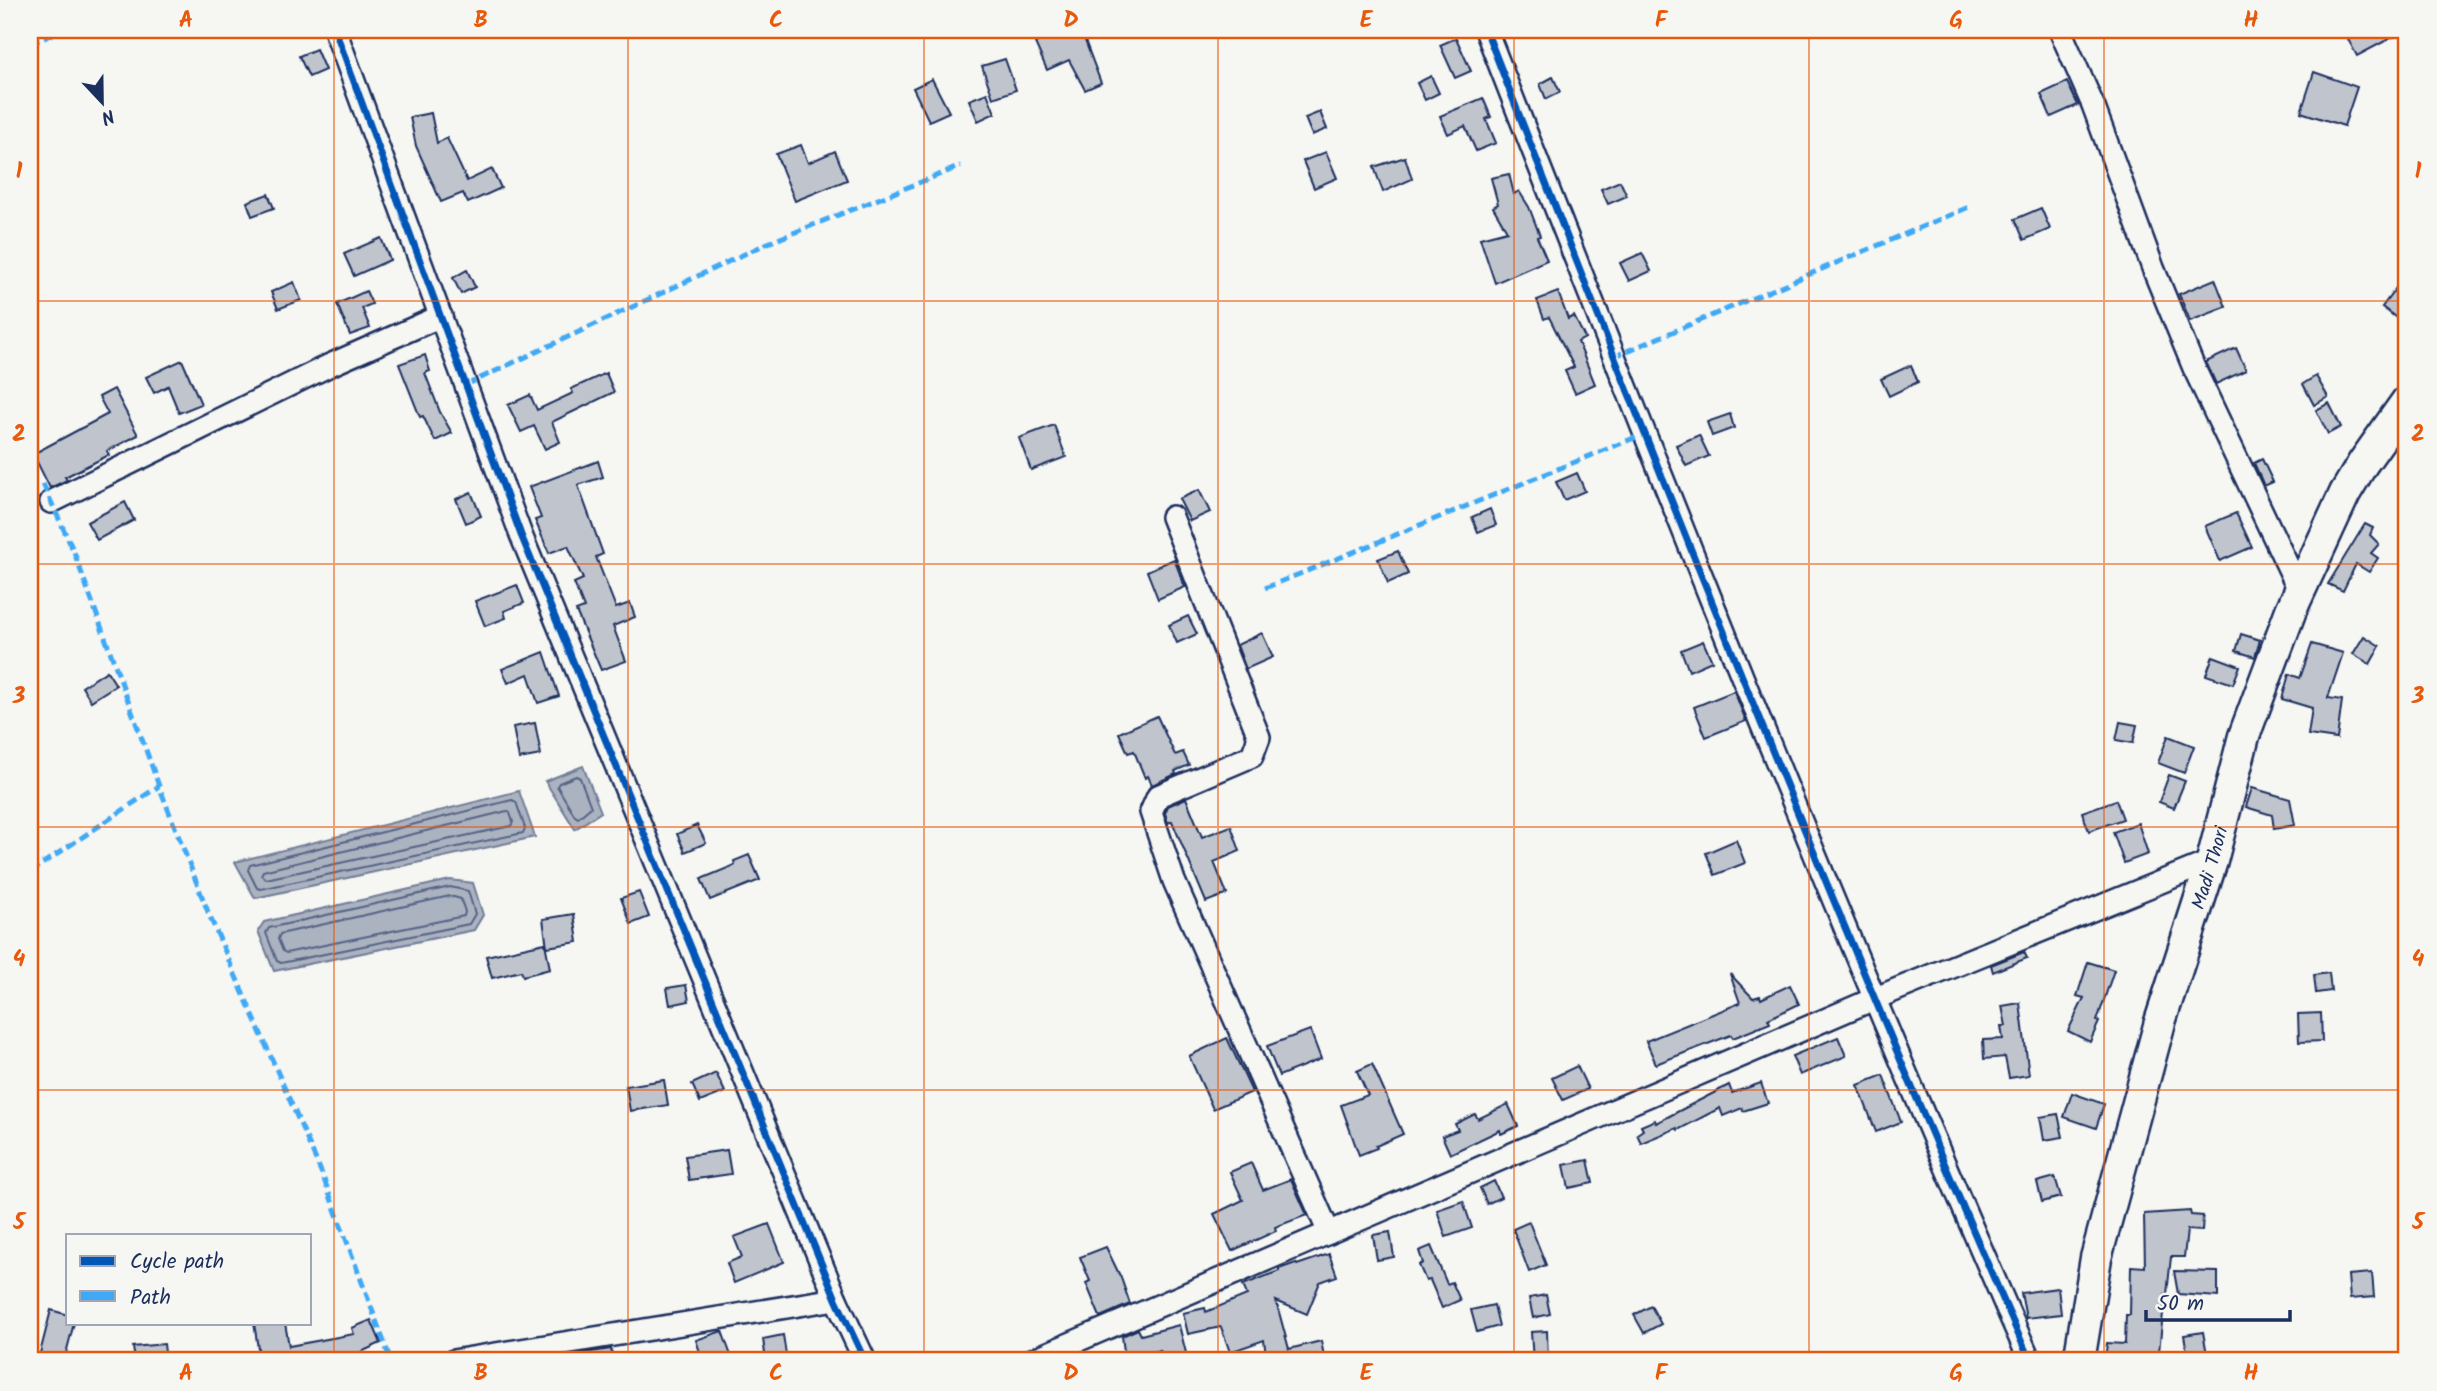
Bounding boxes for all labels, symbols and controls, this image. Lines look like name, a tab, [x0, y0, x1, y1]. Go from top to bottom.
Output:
text: A	[179, 3, 193, 39]
text: B	[474, 3, 488, 39]
text: C	[769, 3, 783, 39]
text: D	[1063, 3, 1079, 39]
text: E	[1360, 3, 1374, 39]
text: F	[1655, 3, 1669, 39]
text: G	[1949, 3, 1963, 39]
text: H	[2244, 3, 2259, 39]
north arrow	[66, 66, 136, 136]
text: N	[96, 100, 119, 132]
text: 1	[16, 154, 23, 190]
text: 1	[2415, 154, 2422, 190]
text: 2	[12, 417, 26, 453]
text: 2	[2411, 417, 2425, 453]
text: 3	[12, 679, 26, 715]
text: 3	[2411, 679, 2425, 715]
street label: Madi Thori	[2184, 822, 2238, 914]
text: 4	[13, 942, 26, 978]
text: 4	[2412, 942, 2425, 978]
text: 5	[12, 1205, 27, 1241]
text: 5	[2411, 1205, 2426, 1241]
legend	[66, 1234, 312, 1324]
text: Cycle path	[130, 1246, 224, 1279]
scale bar	[2146, 1279, 2290, 1323]
text: Path	[130, 1282, 171, 1315]
text: 50 m	[2157, 1288, 2204, 1321]
text: A	[179, 1356, 193, 1391]
text: B	[474, 1356, 488, 1391]
text: C	[769, 1356, 783, 1391]
text: D	[1063, 1356, 1079, 1391]
text: E	[1360, 1356, 1374, 1391]
text: F	[1655, 1356, 1669, 1391]
text: G	[1949, 1356, 1963, 1391]
text: H	[2244, 1356, 2259, 1391]

